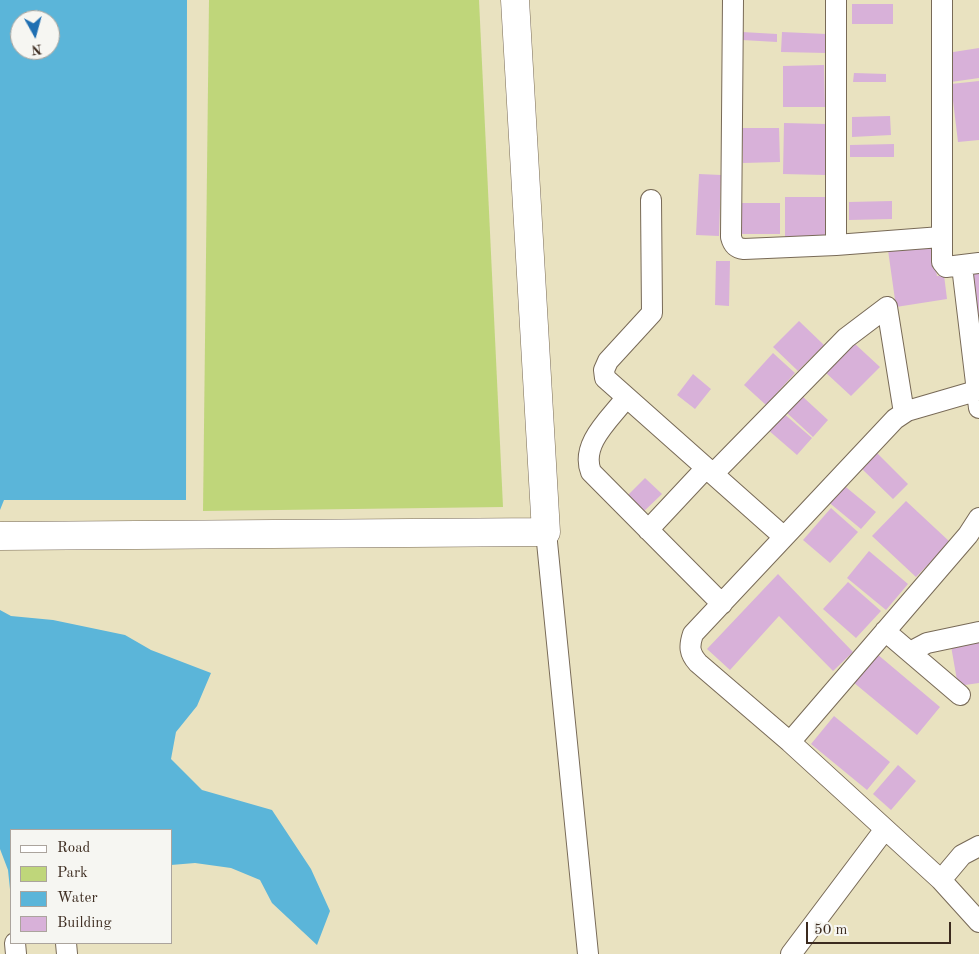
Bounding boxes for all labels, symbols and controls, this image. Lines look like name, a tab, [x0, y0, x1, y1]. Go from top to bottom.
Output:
north arrow	[10, 10, 60, 60]
text: N	[31, 41, 43, 56]
legend	[10, 829, 172, 944]
text: Road	[57, 841, 90, 856]
text: Park	[57, 866, 88, 881]
text: Water	[57, 891, 98, 906]
scale bar	[809, 912, 954, 944]
text: Building	[57, 916, 112, 931]
text: 50 m	[814, 923, 848, 938]

